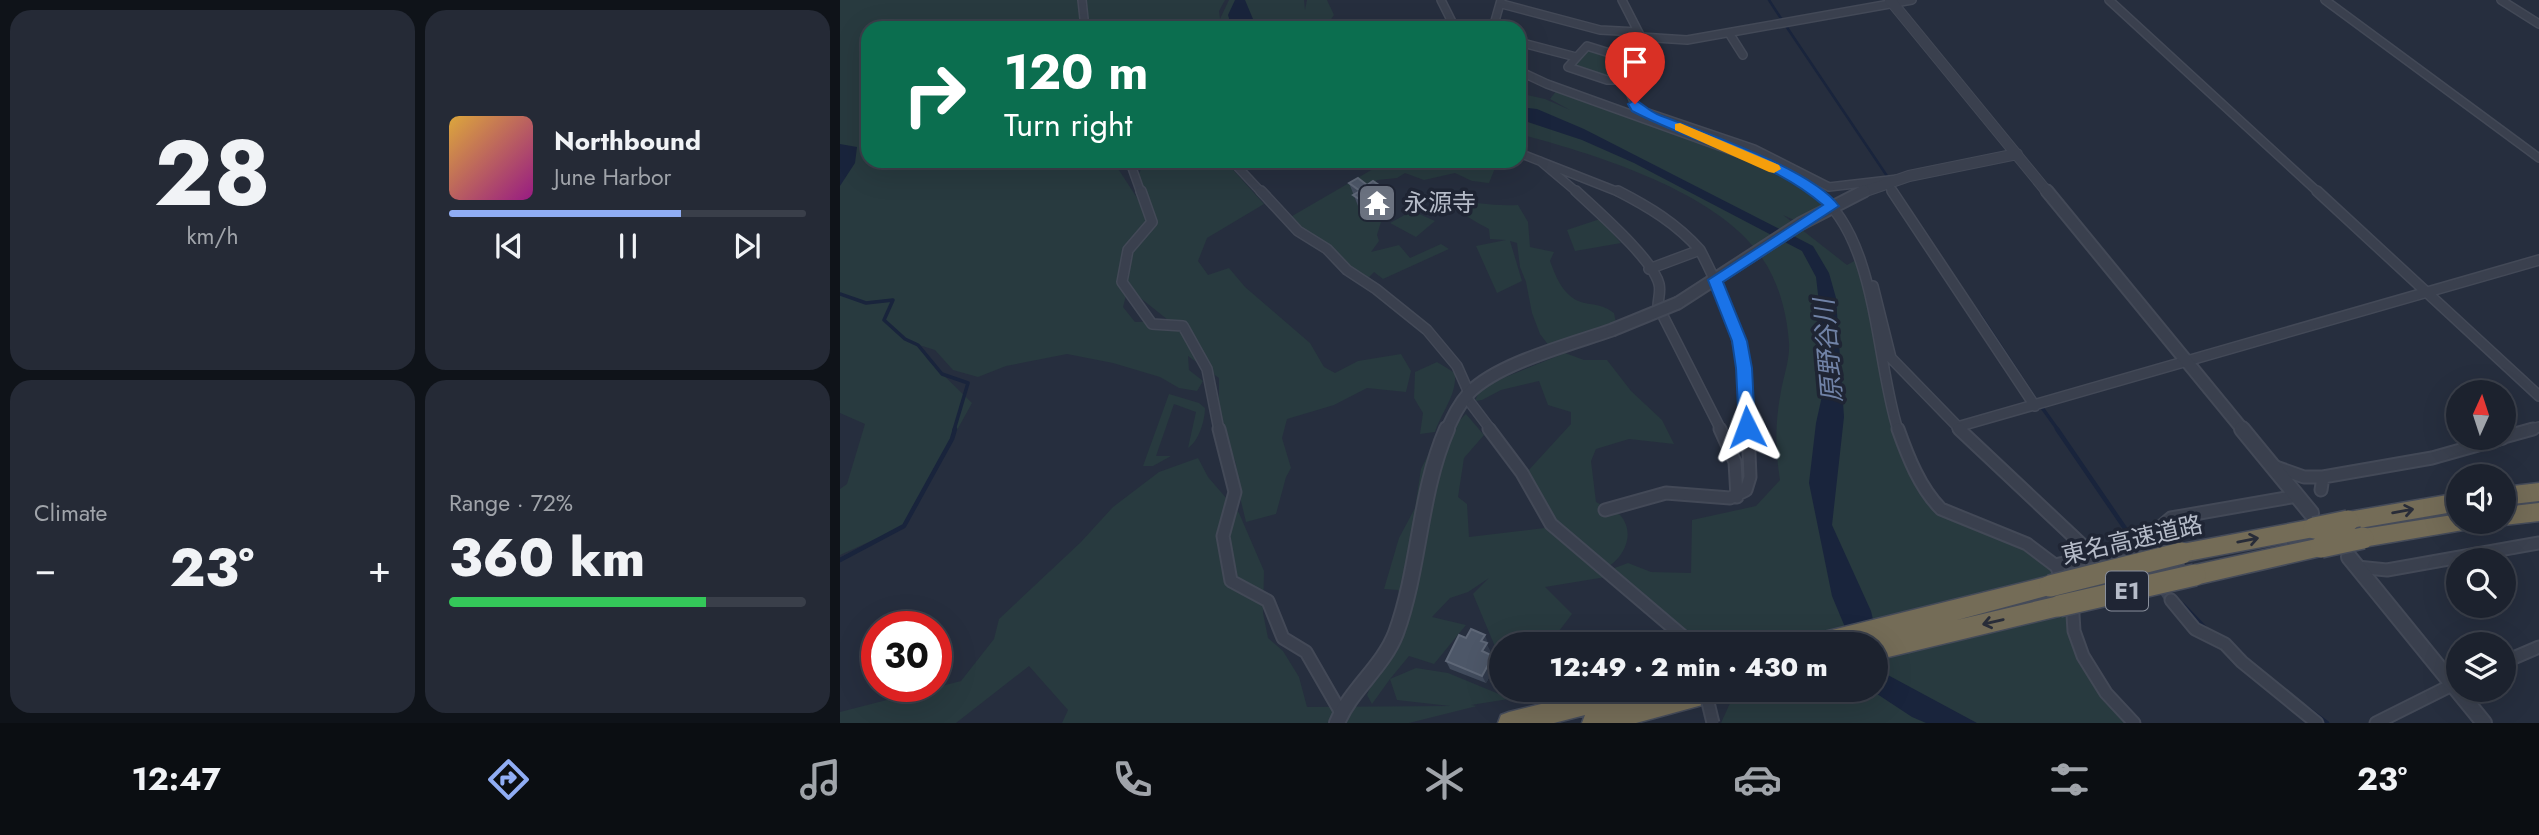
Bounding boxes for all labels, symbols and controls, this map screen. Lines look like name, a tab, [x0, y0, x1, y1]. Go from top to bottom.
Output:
pin	[1605, 32, 1665, 104]
text: 120 m	[1004, 37, 1148, 107]
icon: arrive	[1616, 43, 1654, 81]
icon: right	[889, 49, 980, 140]
text: Turn right	[1004, 102, 1133, 148]
text: 28	[154, 108, 271, 239]
text: Northbound	[554, 122, 701, 160]
text: June Harbor	[554, 160, 671, 194]
temple icon: 永源寺	[1356, 182, 1398, 224]
place label: 永源寺	[1404, 185, 1476, 220]
text: km/h	[187, 219, 238, 253]
icon: previous	[490, 227, 528, 265]
icon: pause	[609, 227, 647, 265]
icon: next	[728, 227, 766, 265]
water label: 原野谷川	[1804, 295, 1851, 404]
north arrow	[2446, 380, 2516, 450]
map controls	[2446, 380, 2516, 702]
position arrow	[1710, 390, 1784, 464]
button: sound	[2446, 464, 2516, 534]
text: Range · 72%	[449, 486, 573, 520]
text: Climate	[34, 496, 107, 530]
one-way arrow	[2391, 504, 2414, 517]
street label: 東名高速道路	[2058, 506, 2206, 573]
text: 360 km	[449, 520, 645, 596]
text: 23°	[170, 530, 254, 606]
one-way arrow	[2236, 533, 2259, 547]
text: −	[34, 541, 56, 596]
text: +	[368, 541, 391, 596]
button: search	[2446, 548, 2516, 618]
road number: E1	[2106, 572, 2148, 610]
speed limit sign: 30	[861, 611, 952, 702]
one-way arrow	[1982, 616, 2005, 629]
button: layers	[2446, 632, 2516, 702]
text: 12:49 · 2 min · 430 m	[1549, 648, 1828, 686]
icon: directions	[484, 755, 533, 804]
icon: music	[796, 755, 845, 804]
icon: phone	[1108, 755, 1157, 804]
icon: climate	[1420, 755, 1469, 804]
icon: car	[1733, 755, 1782, 804]
icon: filters	[2045, 755, 2094, 804]
text: 12:47	[132, 756, 221, 802]
text: 23°	[2357, 756, 2407, 802]

